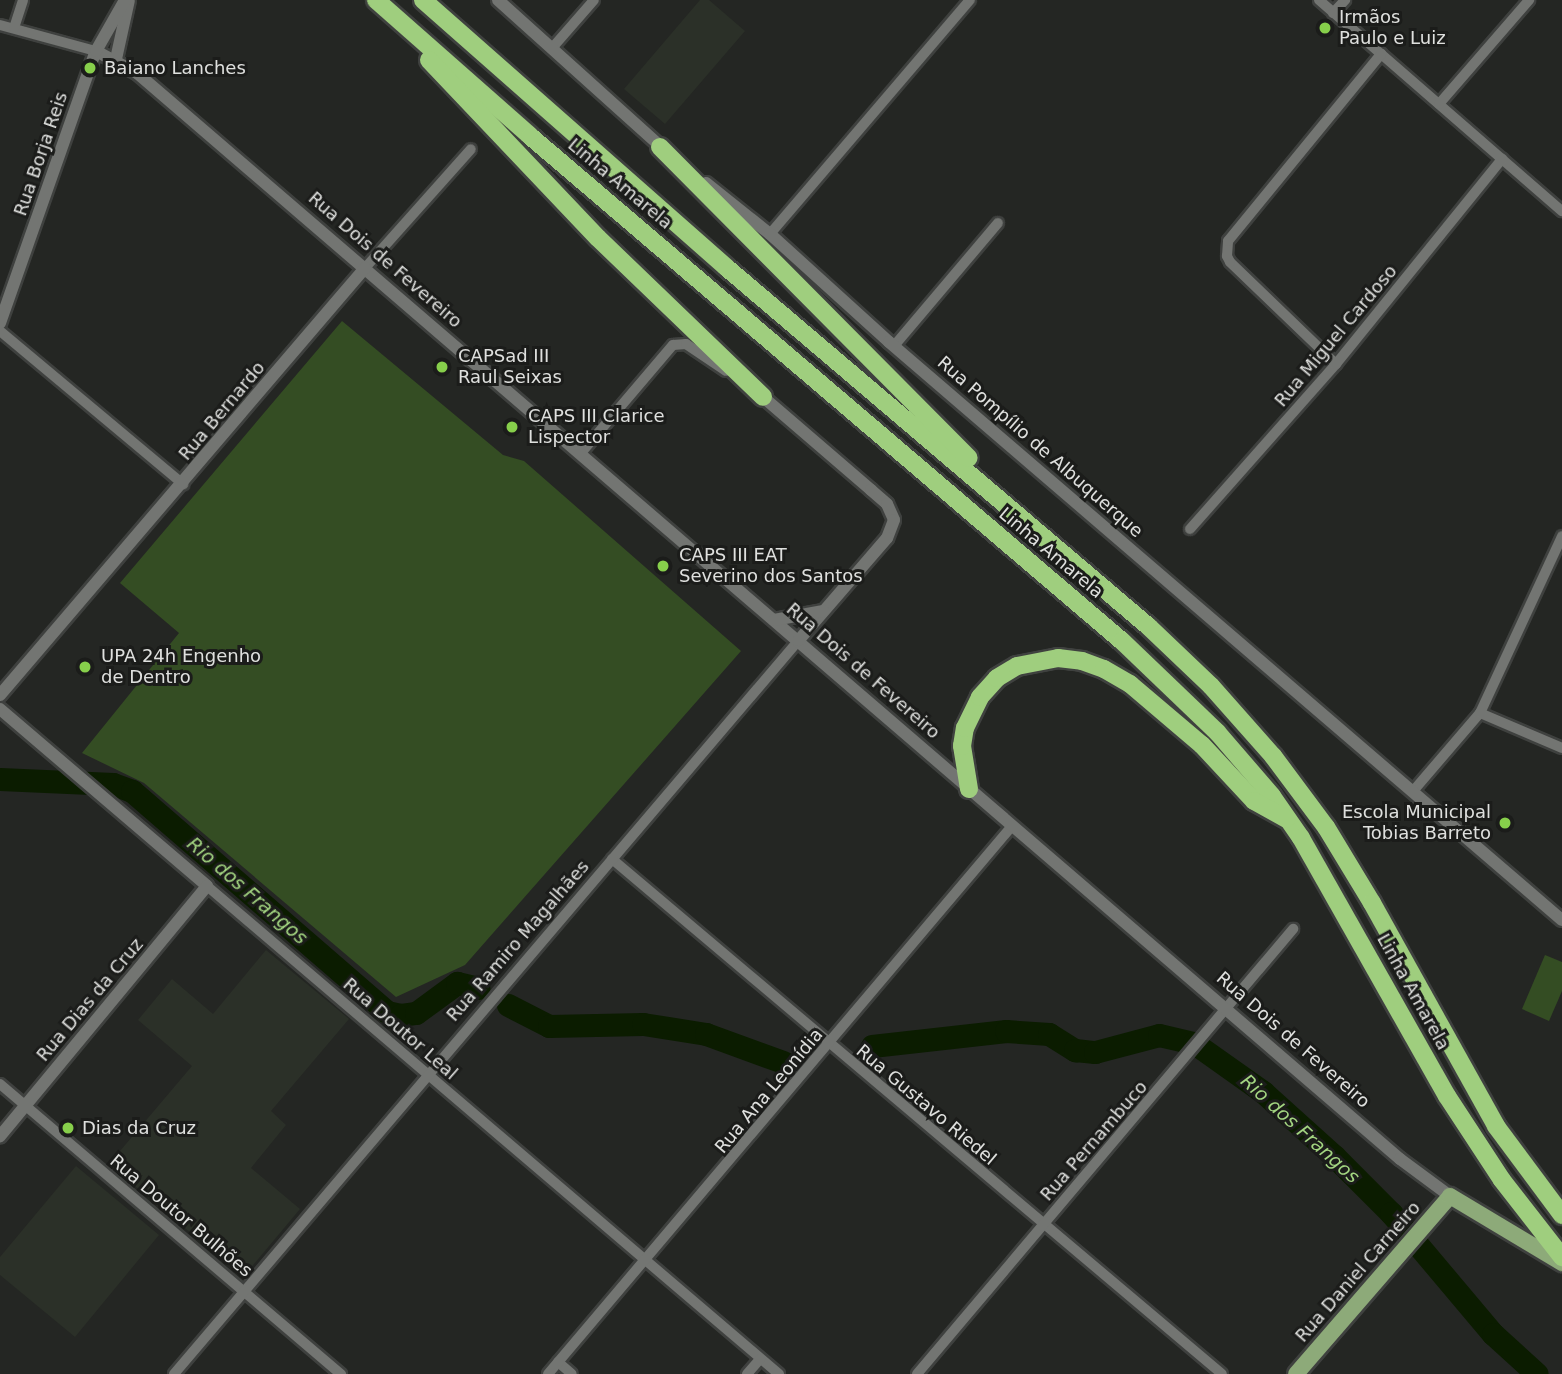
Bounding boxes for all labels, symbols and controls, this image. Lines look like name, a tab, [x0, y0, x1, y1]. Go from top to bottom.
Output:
place label: Irmãos Paulo e Luiz	[1339, 7, 1446, 50]
marker: Irmãos Paulo e Luiz	[1317, 20, 1333, 36]
place label: Baiano Lanches	[104, 57, 246, 79]
marker: Baiano Lanches	[82, 60, 98, 76]
street label: Rua Borja Reis	[10, 89, 72, 219]
street label: Linha Amarela	[563, 134, 677, 234]
street label: Rua Dois de Fevereiro	[304, 187, 466, 333]
street label: Rua Miguel Cardoso	[1270, 261, 1402, 411]
place label: CAPSad III Raul Seixas	[458, 346, 562, 388]
street label: Rua Pompílio de Albuquerque	[933, 352, 1147, 542]
street label: Rua Bernardo	[174, 357, 270, 465]
marker: CAPSad III Raul Seixas	[432, 357, 452, 377]
place label: CAPS III Clarice Lispector	[528, 406, 665, 448]
marker: CAPS III Clarice Lispector	[502, 417, 522, 437]
street label: Linha Amarela	[994, 503, 1108, 603]
place label: CAPS III EAT Severino dos Santos	[679, 545, 863, 588]
marker: CAPS III EAT Severino dos Santos	[653, 556, 673, 576]
street label: Rua Dois de Fevereiro	[782, 598, 944, 744]
place label: UPA 24h Engenho de Dentro	[101, 646, 261, 688]
marker: UPA 24h Engenho de Dentro	[75, 657, 95, 677]
place label: Escola Municipal Tobias Barreto	[1342, 802, 1491, 844]
marker: Escola Municipal Tobias Barreto	[1497, 815, 1513, 831]
water label: Rio dos Frangos	[182, 833, 312, 949]
street label: Rua Ramiro Magalhães	[442, 856, 594, 1026]
street label: Linha Amarela	[1372, 930, 1454, 1054]
street label: Rua Dias da Cruz	[32, 934, 148, 1066]
street label: Rua Dois de Fevereiro	[1212, 967, 1374, 1113]
street label: Rua Doutor Leal	[339, 974, 461, 1084]
street label: Rua Ana Leonídia	[711, 1024, 827, 1158]
street label: Rua Gustavo Riedel	[852, 1040, 1000, 1170]
water label: Rio dos Frangos	[1236, 1070, 1364, 1188]
street label: Rua Pernambuco	[1036, 1077, 1152, 1205]
place label: Dias da Cruz	[82, 1117, 196, 1139]
marker: Dias da Cruz	[60, 1120, 76, 1136]
street label: Rua Doutor Bulhões	[106, 1150, 256, 1282]
street label: Rua Daniel Carneiro	[1291, 1197, 1425, 1347]

